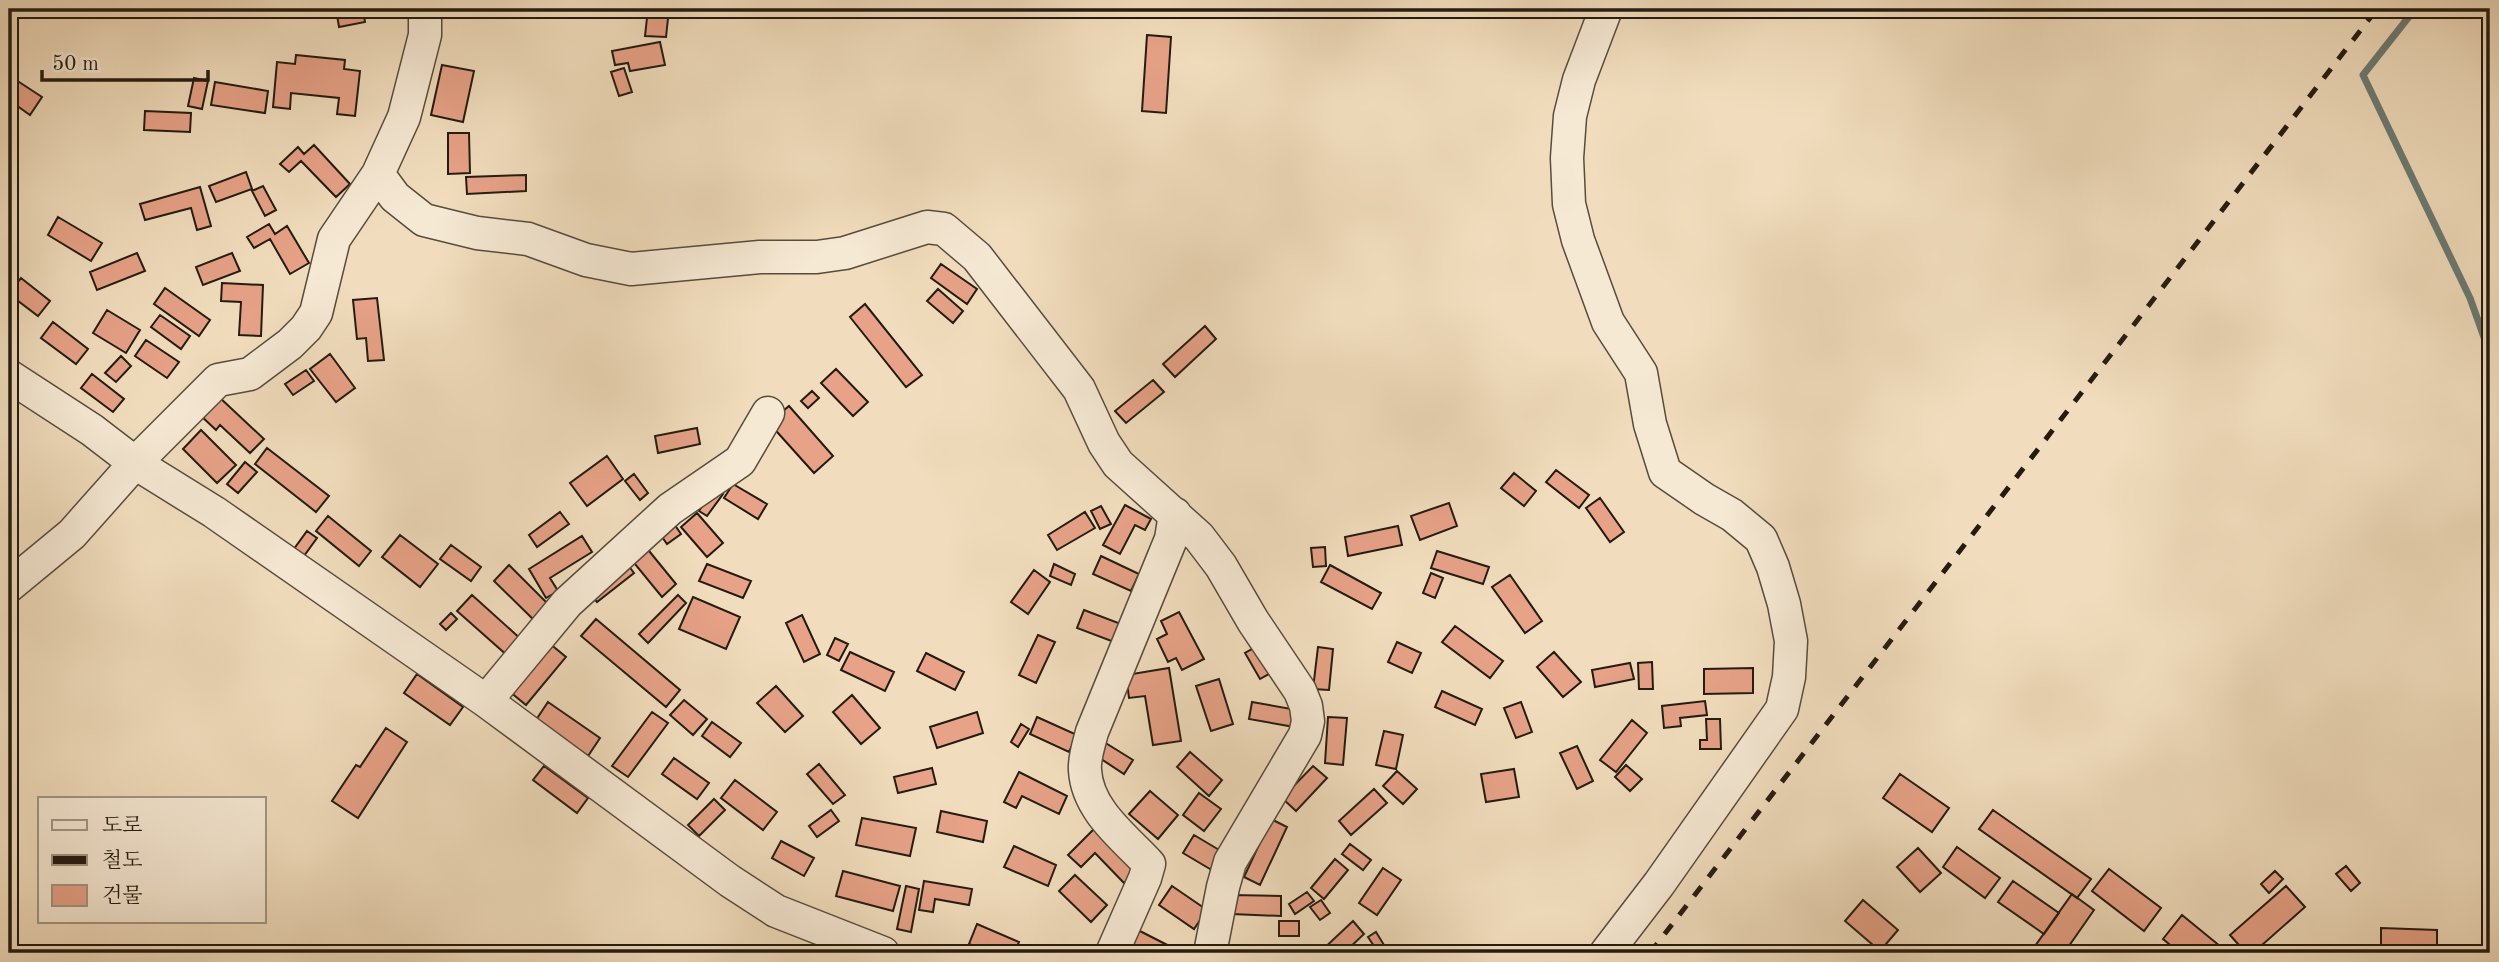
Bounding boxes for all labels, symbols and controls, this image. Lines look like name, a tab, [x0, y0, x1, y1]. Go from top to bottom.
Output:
scale bar	[42, 38, 208, 82]
text: 50 m	[52, 54, 99, 75]
legend	[38, 797, 266, 923]
text: 도로	[102, 815, 143, 837]
text: 철도	[102, 849, 143, 872]
text: 건물	[102, 884, 143, 907]

